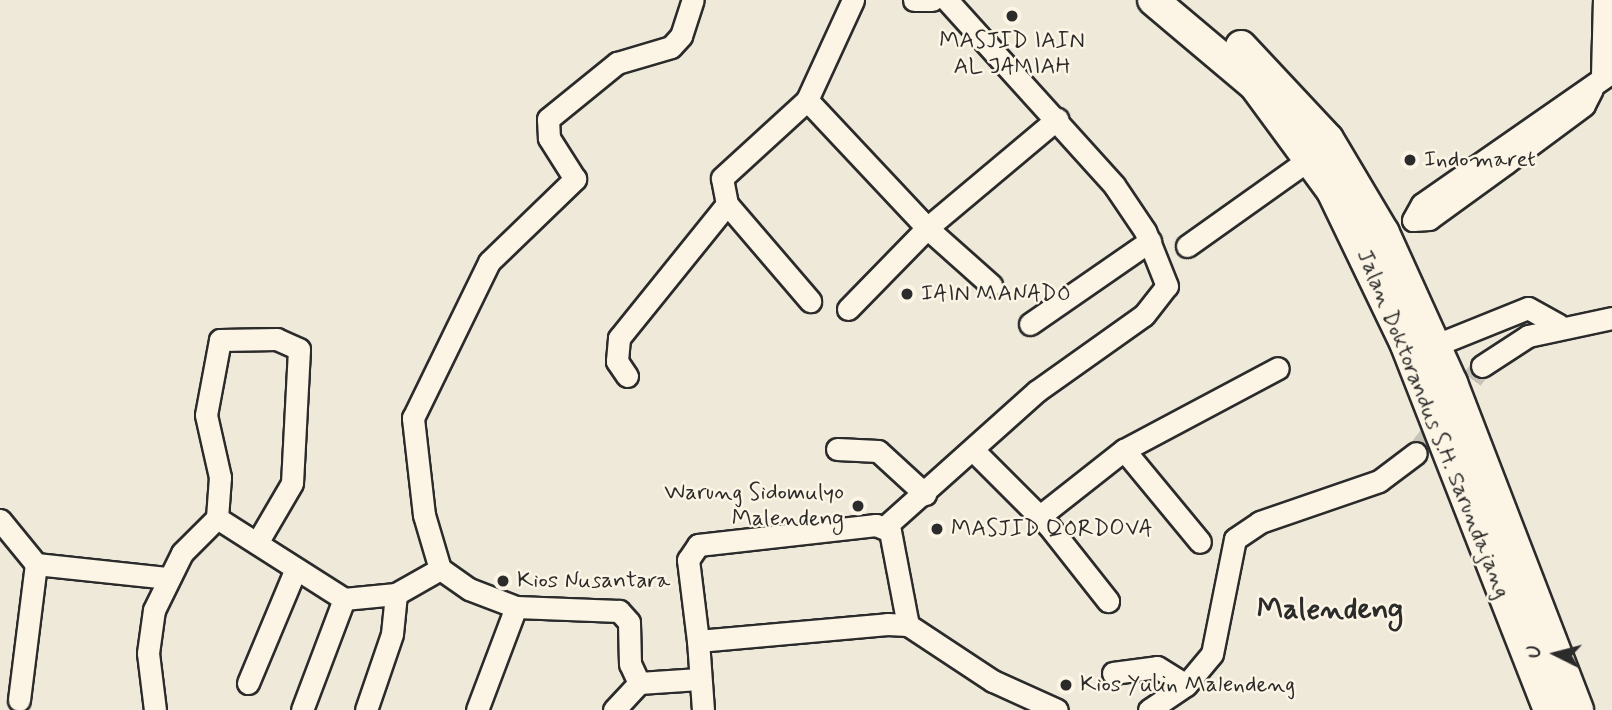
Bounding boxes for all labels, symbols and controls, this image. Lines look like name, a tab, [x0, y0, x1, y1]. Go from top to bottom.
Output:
marker: MASJID IAIN AL JAMIAH	[1004, 8, 1020, 24]
place label: MASJID IAIN AL JAMIAH	[940, 27, 1084, 81]
place label: Indomaret	[1424, 146, 1536, 174]
marker: Indomaret	[1402, 152, 1418, 168]
street label: Jalan Doktorandus S.H. Sarundajang	[1350, 245, 1516, 603]
place label: IAIN MANADO	[921, 280, 1072, 308]
marker: IAIN MANADO	[899, 286, 915, 302]
place label: Warung Sidomulyo Malendeng	[656, 479, 844, 533]
marker: Warung Sidomulyo Malendeng	[850, 498, 866, 514]
place label: MASJID QORDOVA	[951, 515, 1152, 543]
marker: MASJID QORDOVA	[929, 521, 945, 537]
place label: Kios Nusantara	[517, 567, 677, 595]
marker: Kios Nusantara	[495, 573, 511, 589]
district label: Malendeng	[1257, 592, 1403, 628]
north arrow	[1521, 619, 1591, 689]
text: U	[1522, 644, 1548, 659]
place label: Kios Yulin Malendeng	[1080, 671, 1296, 699]
marker: Kios Yulin Malendeng	[1058, 677, 1074, 693]

